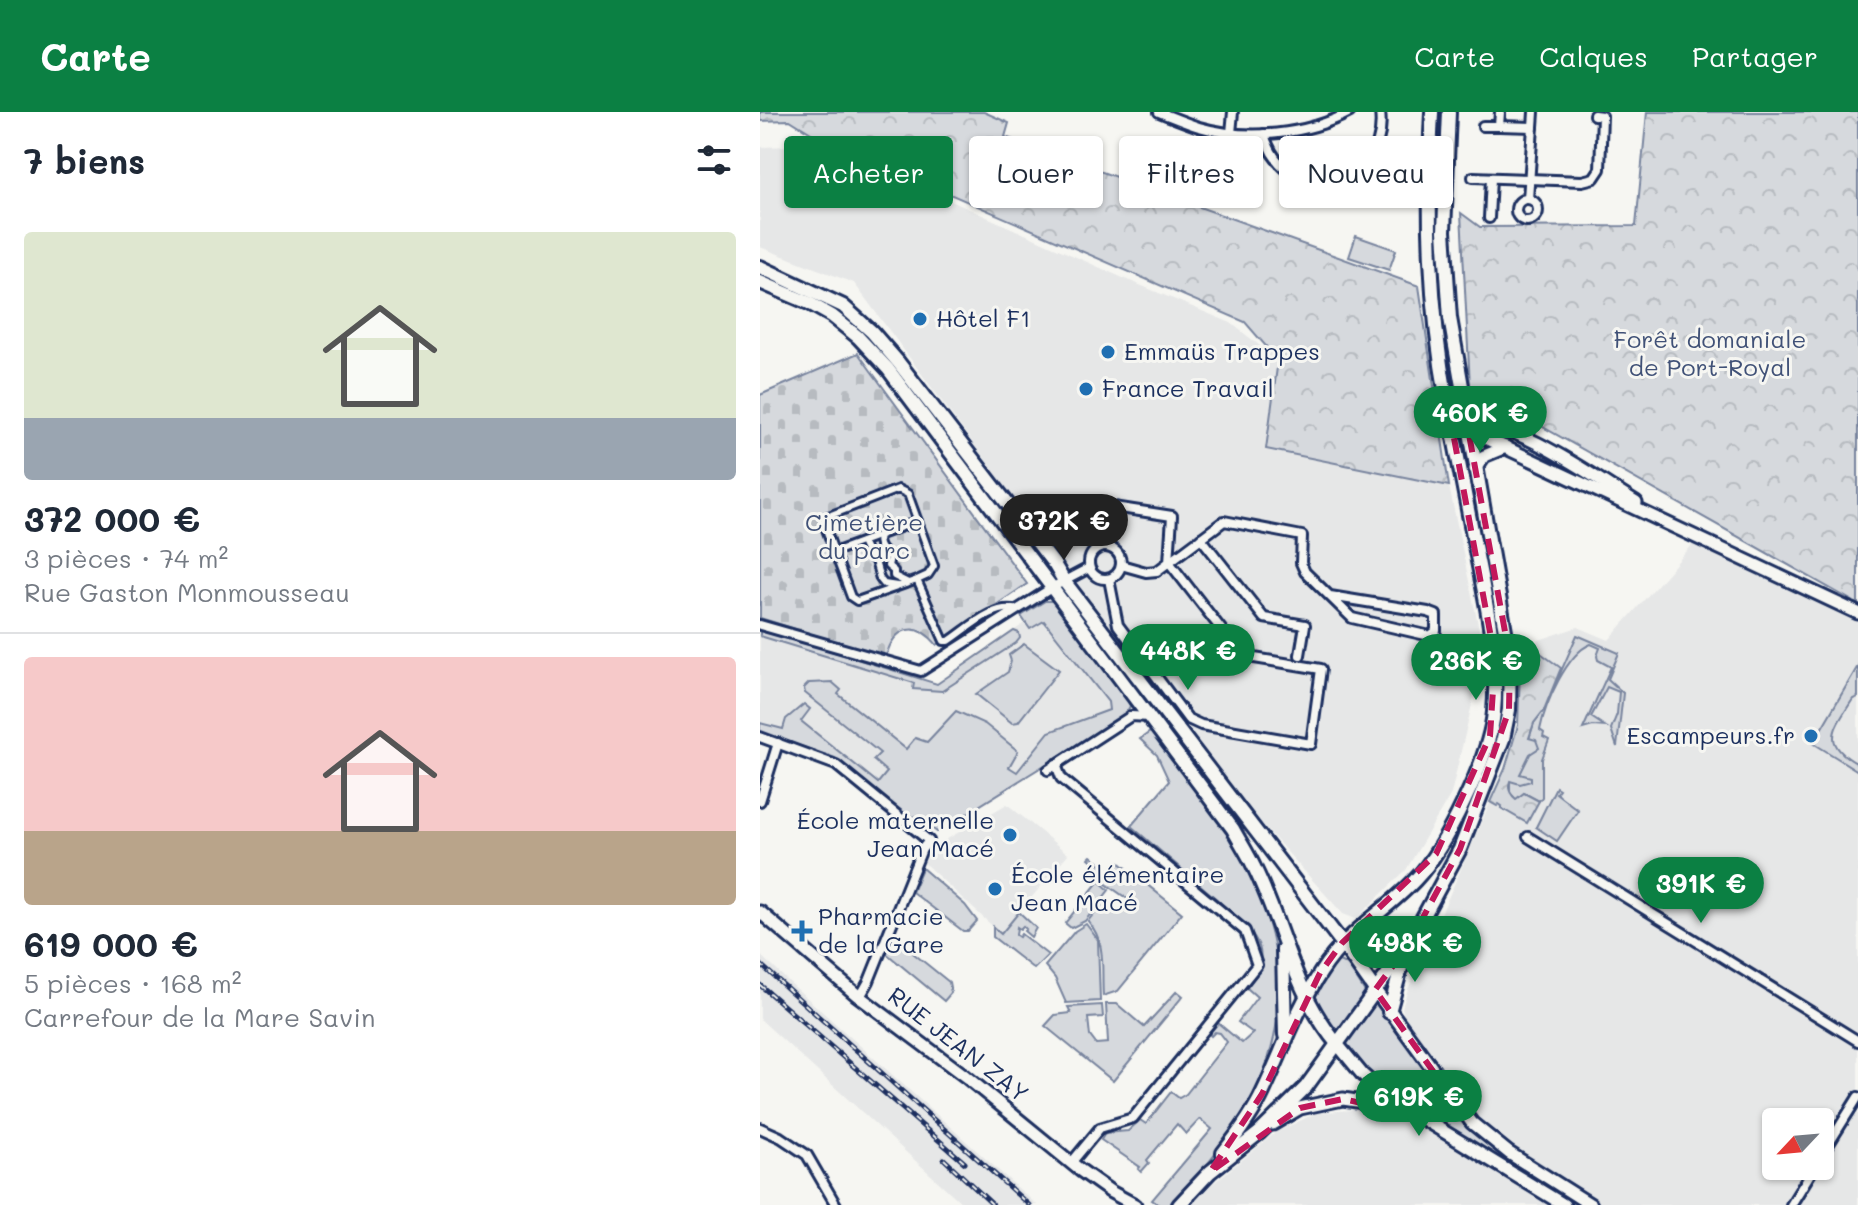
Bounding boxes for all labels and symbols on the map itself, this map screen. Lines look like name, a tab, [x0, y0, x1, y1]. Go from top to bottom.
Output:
place label: Hôtel F1	[936, 302, 1031, 333]
marker: Hôtel F1	[911, 310, 929, 328]
park label: Forêt domaniale de Port-Royal	[1614, 323, 1806, 382]
place label: Emmaüs Trappes	[1124, 335, 1320, 366]
marker: Emmaüs Trappes	[1099, 343, 1117, 361]
place label: France Travail	[1102, 372, 1274, 403]
marker: France Travail	[1077, 380, 1095, 398]
pin: 460K €	[1415, 386, 1545, 454]
pin: 372K €	[999, 494, 1129, 562]
park label: Cimetière du parc	[805, 506, 923, 565]
pin: 448K €	[1123, 624, 1253, 692]
pin: 236K €	[1411, 634, 1541, 702]
place label: Escampeurs.fr	[1626, 719, 1795, 750]
marker: Escampeurs.fr	[1802, 727, 1820, 745]
place label: École maternelle Jean Macé	[797, 804, 994, 863]
marker: École maternelle Jean Macé	[1001, 826, 1019, 844]
pin: 391K €	[1636, 857, 1766, 925]
place label: École élémentaire Jean Macé	[1011, 858, 1224, 917]
marker: École élémentaire Jean Macé	[986, 880, 1004, 898]
place label: Pharmacie de la Gare	[818, 900, 944, 959]
pin: 498K €	[1350, 916, 1480, 984]
marker: Pharmacie de la Gare	[793, 922, 811, 940]
street label: RUE JEAN ZAY	[882, 979, 1036, 1108]
pin: 619K €	[1354, 1070, 1484, 1138]
north arrow	[1762, 1108, 1834, 1180]

